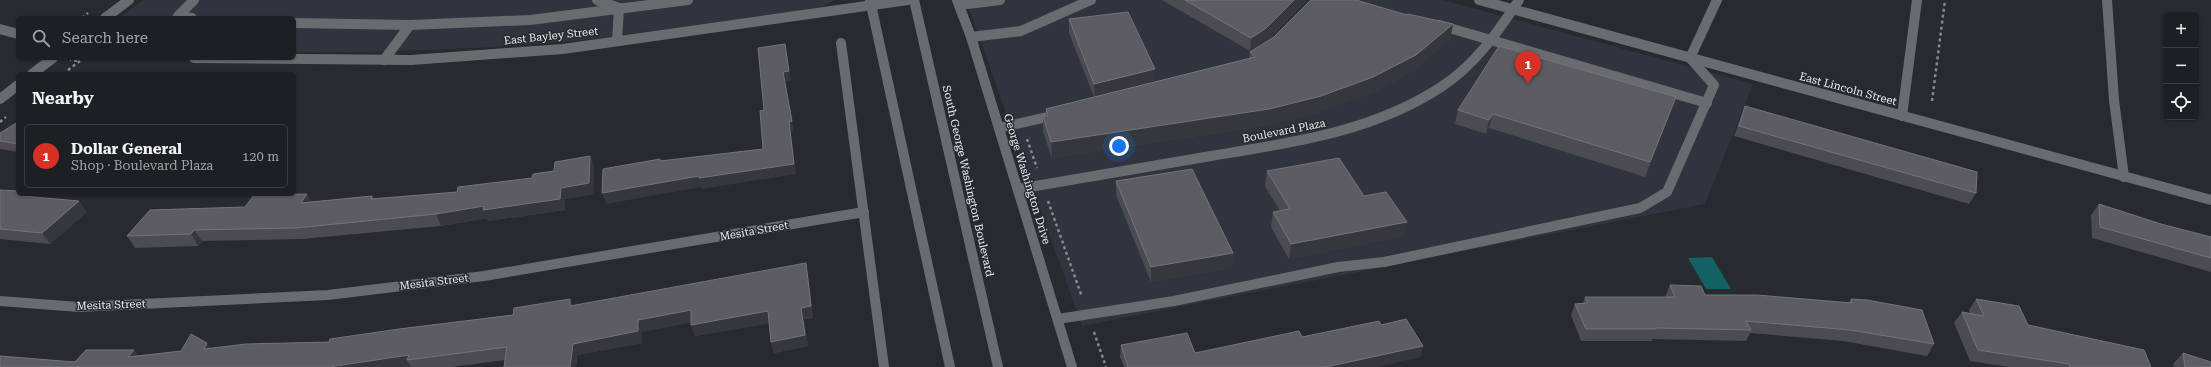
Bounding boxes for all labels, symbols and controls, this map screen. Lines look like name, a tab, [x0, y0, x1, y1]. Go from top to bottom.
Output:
map controls	[2163, 12, 2199, 120]
button: +	[2163, 12, 2199, 48]
search box	[16, 16, 296, 60]
street label: East Bayley Street	[503, 25, 599, 47]
icon: search	[30, 27, 52, 49]
text: Search here	[62, 29, 148, 47]
button: −	[2163, 48, 2199, 84]
pin: 1	[1515, 51, 1541, 84]
street label: East Lincoln Street	[1798, 70, 1898, 108]
street label: South George Washington Boulevard	[940, 84, 996, 278]
button: locate	[2163, 84, 2199, 120]
text: Nearby	[32, 88, 94, 108]
street label: George Washington Drive	[1001, 112, 1053, 246]
street label: Boulevard Plaza	[1241, 117, 1327, 145]
your location	[1109, 136, 1129, 156]
text: Dollar General	[71, 140, 182, 158]
text: 1	[42, 149, 50, 164]
text: 120 m	[242, 149, 279, 164]
text: Shop · Boulevard Plaza	[71, 158, 213, 173]
street label: Mesita Street	[719, 219, 789, 243]
street label: Mesita Street	[399, 271, 469, 293]
street label: Mesita Street	[76, 297, 146, 313]

